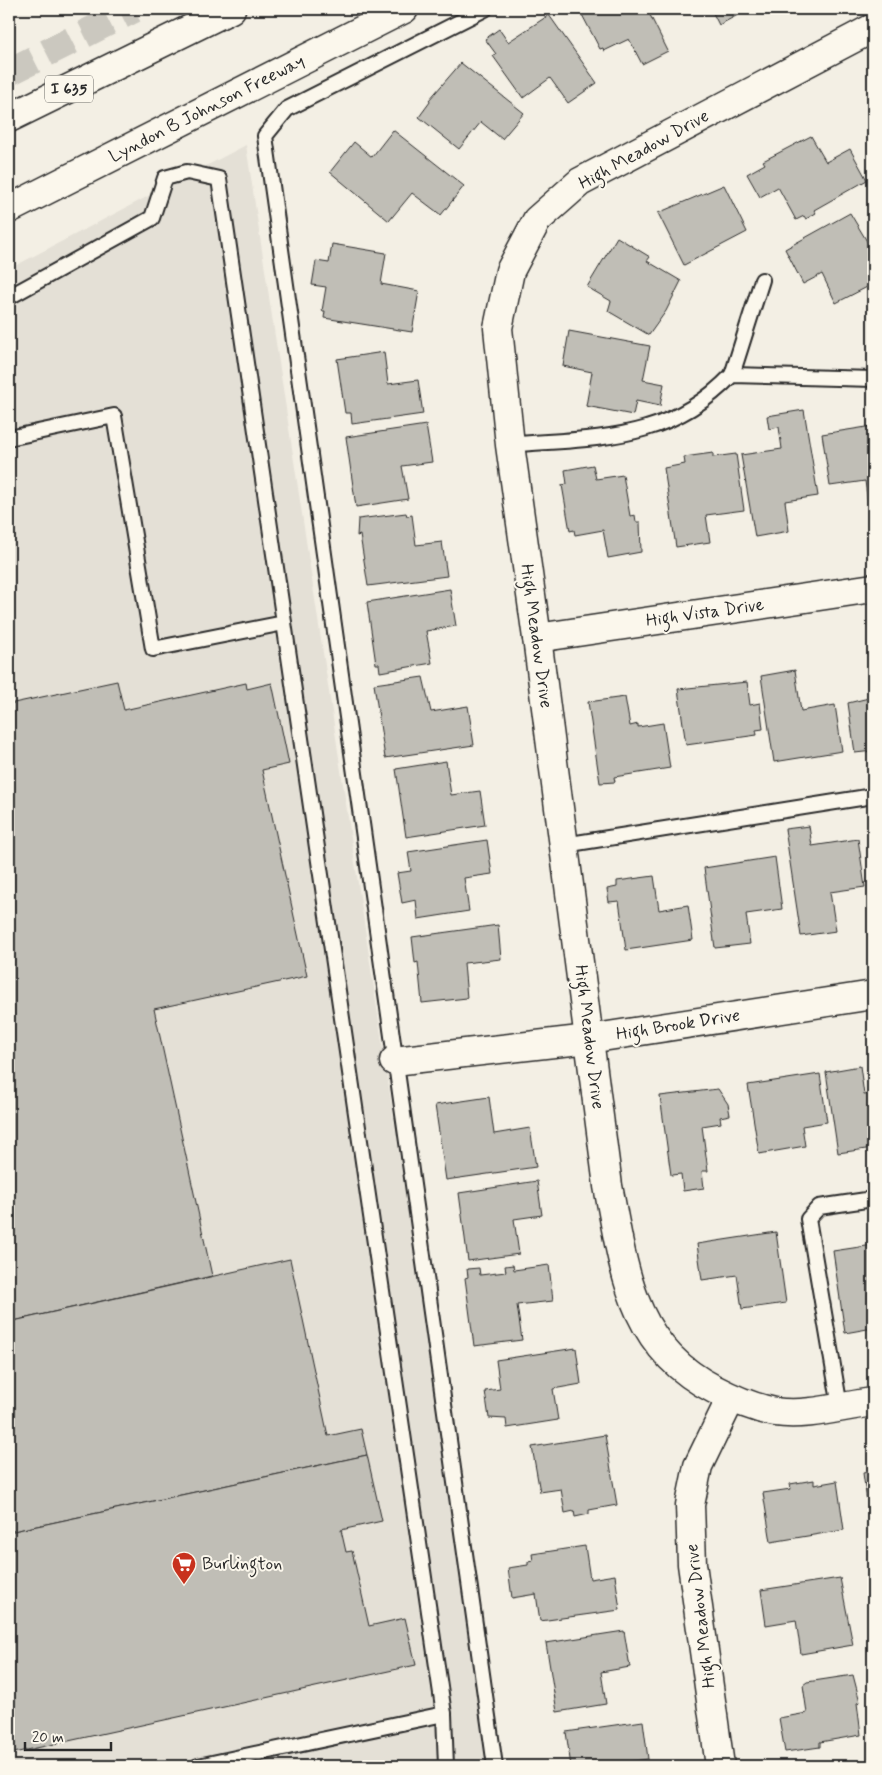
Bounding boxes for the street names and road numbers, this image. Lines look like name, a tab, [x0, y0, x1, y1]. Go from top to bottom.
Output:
street label: Lyndon B Johnson Freeway	[105, 49, 309, 169]
road number: I 635	[45, 76, 93, 102]
street label: High Meadow Drive	[575, 104, 714, 197]
street label: High Meadow Drive	[512, 562, 558, 710]
street label: High Vista Drive	[644, 593, 766, 635]
street label: High Meadow Drive	[566, 963, 610, 1111]
street label: High Brook Drive	[614, 1003, 742, 1049]
street label: High Meadow Drive	[680, 1542, 724, 1690]

